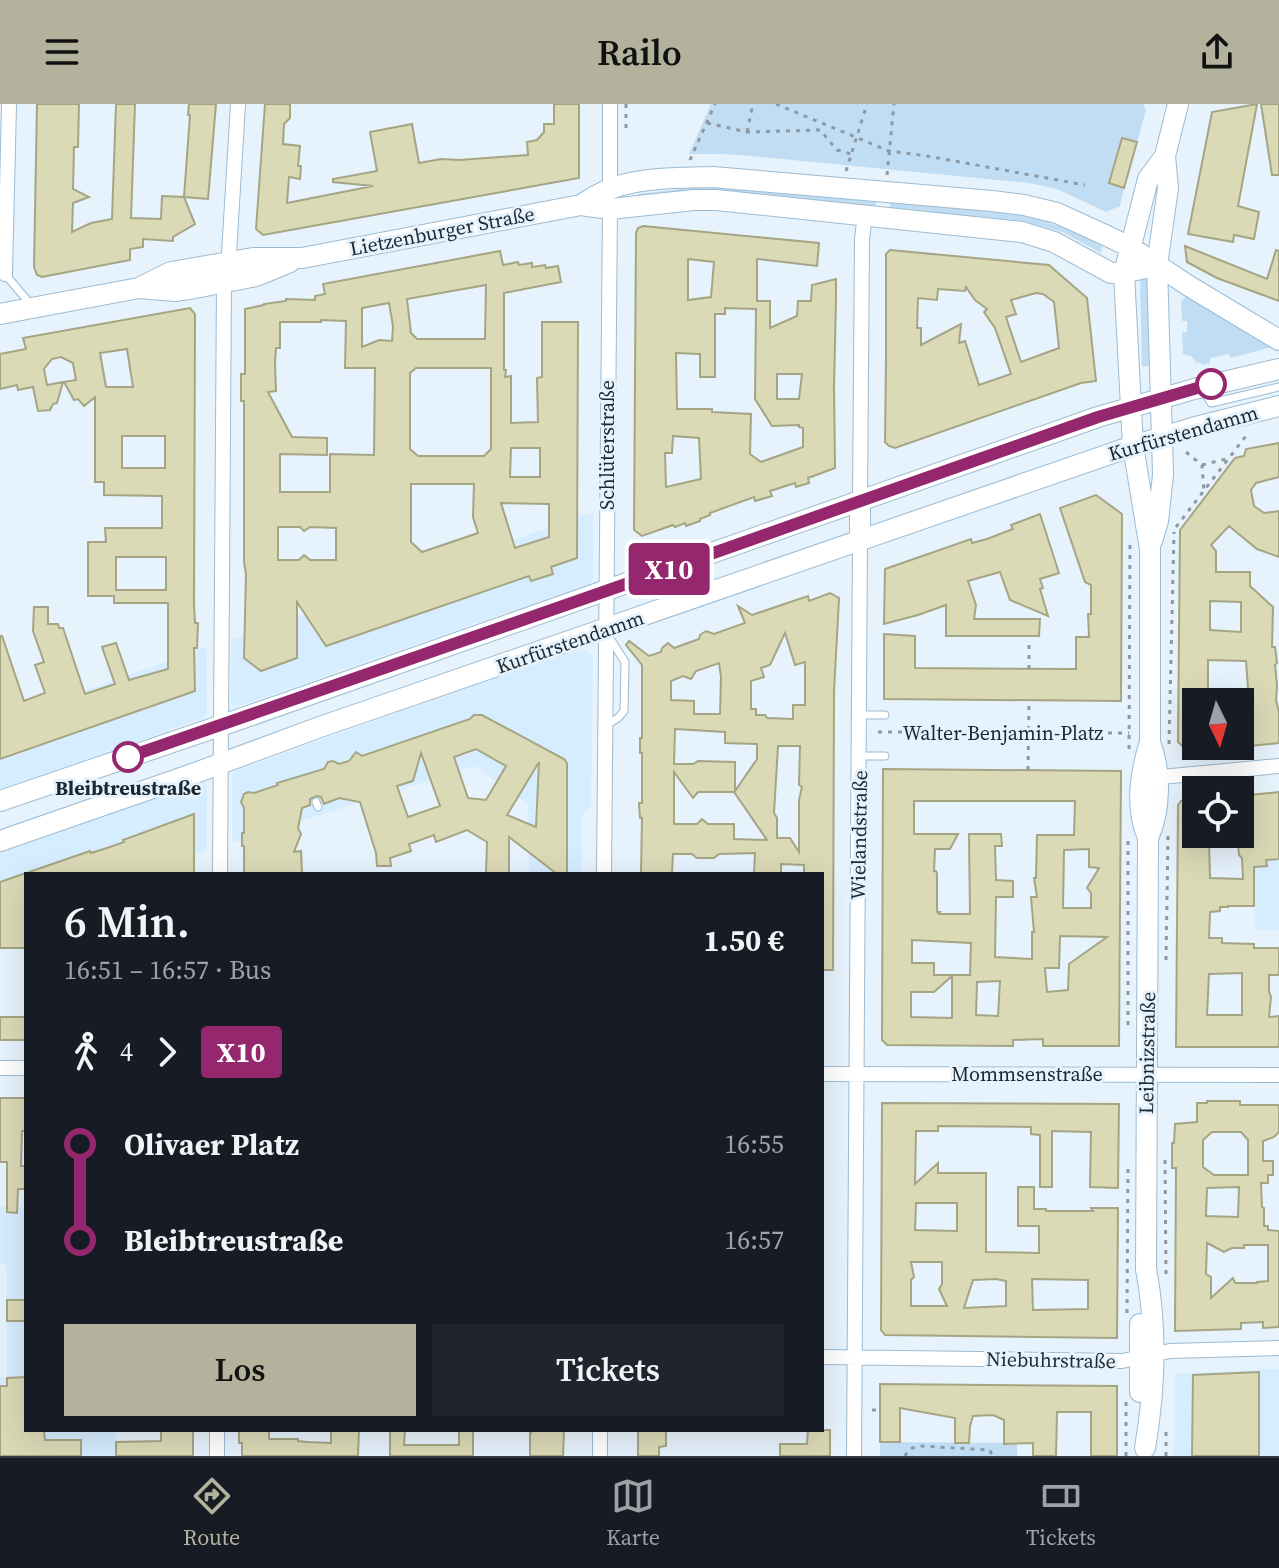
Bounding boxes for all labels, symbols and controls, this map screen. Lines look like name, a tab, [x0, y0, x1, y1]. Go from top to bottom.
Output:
text: Railo	[597, 28, 682, 77]
icon: menu	[40, 30, 84, 74]
icon: share	[1195, 30, 1239, 74]
street label: Lietzenburger Straße	[347, 199, 537, 263]
unlabelled marker	[1196, 369, 1226, 399]
street label: Schlüterstraße	[593, 380, 621, 510]
street label: Kurfürstendamm	[1105, 398, 1261, 468]
line badge: X10	[623, 543, 715, 595]
text: X10	[645, 550, 693, 588]
street label: Kurfürstendamm	[492, 604, 648, 680]
north arrow	[1182, 688, 1254, 760]
map controls	[1182, 688, 1254, 848]
street label: Walter-Benjamin-Platz	[903, 719, 1103, 747]
marker: Bleibtreustraße	[113, 742, 143, 772]
street label: Wielandstraße	[844, 770, 874, 900]
place label: Bleibtreustraße	[55, 774, 201, 802]
button: locate	[1182, 776, 1254, 848]
text: 6 Min.	[64, 891, 190, 952]
text: 1.50 €	[704, 920, 784, 961]
text: 16:51 – 16:57 · Bus	[64, 952, 271, 988]
street label: Leibnizstraße	[1132, 992, 1162, 1114]
icon: walk	[64, 1030, 108, 1074]
icon: forward	[145, 1030, 189, 1074]
text: X10	[217, 1033, 266, 1071]
text: 4	[120, 1034, 133, 1070]
street label: Mommsenstraße	[951, 1060, 1103, 1088]
text: Olivaer Platz	[124, 1124, 299, 1165]
text: 16:55	[724, 1126, 784, 1162]
text: Bleibtreustraße	[124, 1220, 343, 1261]
text: 16:57	[724, 1222, 784, 1258]
button: Los	[64, 1324, 416, 1416]
button: Tickets	[432, 1324, 784, 1416]
street label: Niebuhrstraße	[986, 1345, 1116, 1375]
tab: Route	[183, 1474, 240, 1552]
tab: Karte	[606, 1474, 660, 1552]
tab: Tickets	[1026, 1474, 1096, 1552]

